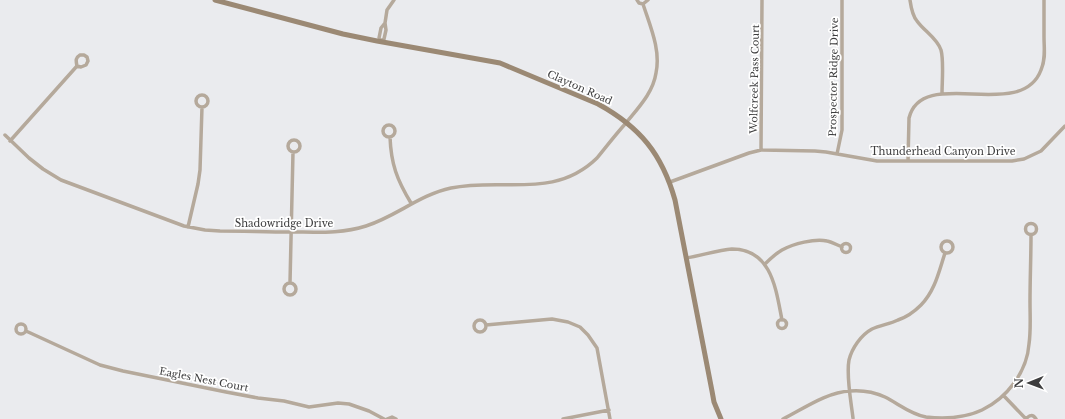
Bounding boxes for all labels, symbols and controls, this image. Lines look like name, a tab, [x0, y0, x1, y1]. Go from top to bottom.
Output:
street label: Prospector Ridge Drive	[826, 17, 841, 137]
street label: Wolfcreek Pass Court	[747, 24, 762, 135]
street label: Clayton Road	[545, 67, 614, 108]
street label: Thunderhead Canyon Drive	[871, 145, 1016, 158]
street label: Shadowridge Drive	[235, 217, 334, 230]
north arrow	[1009, 363, 1049, 403]
street label: Eagles Nest Court	[158, 364, 250, 395]
text: N	[1012, 377, 1026, 388]

